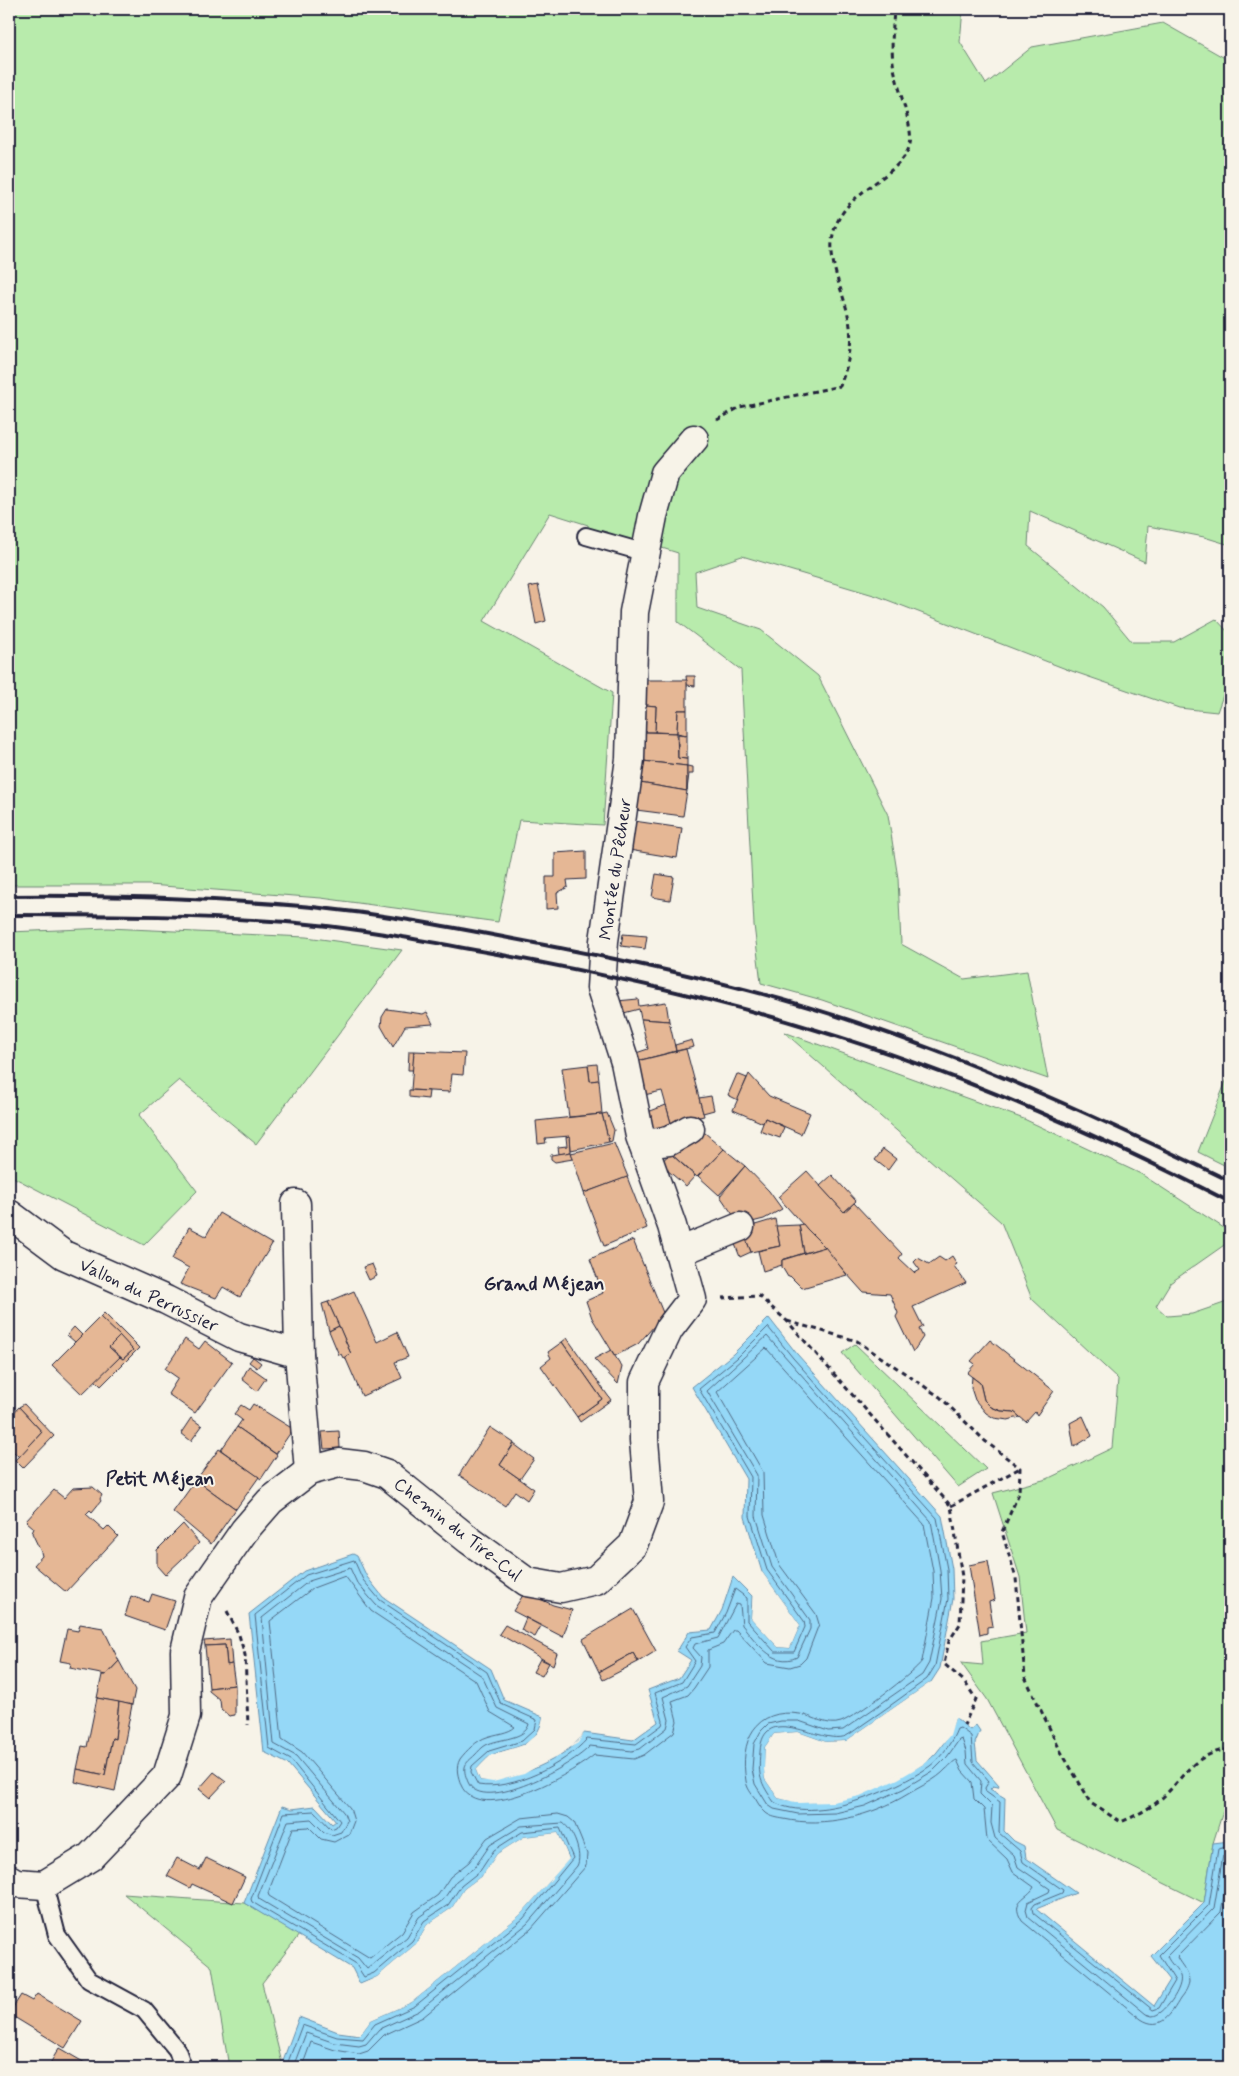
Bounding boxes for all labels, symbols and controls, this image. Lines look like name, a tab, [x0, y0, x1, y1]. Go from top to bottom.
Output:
street label: Montée du Pêcheur	[594, 796, 638, 942]
street label: Vallon du Perrussier	[75, 1253, 222, 1339]
district label: Grand Méjean	[484, 1272, 604, 1297]
district label: Petit Méjean	[106, 1467, 214, 1492]
street label: Chemin du Tire-Cul	[388, 1472, 526, 1587]

